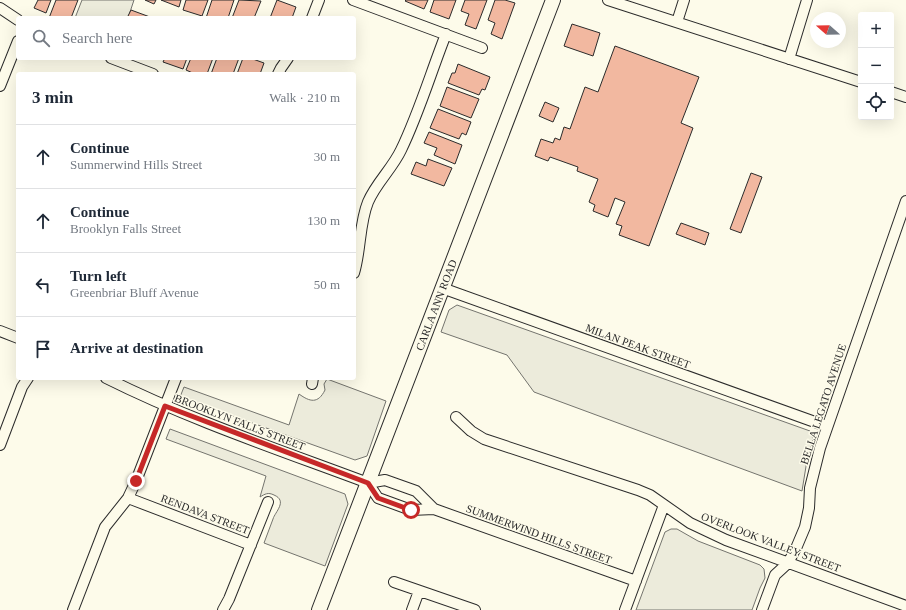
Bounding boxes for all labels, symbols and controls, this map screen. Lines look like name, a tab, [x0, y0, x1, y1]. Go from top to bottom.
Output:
north arrow	[810, 12, 846, 48]
map controls	[858, 12, 894, 120]
button: +	[858, 12, 894, 48]
search box	[16, 16, 356, 60]
icon: search	[30, 27, 52, 49]
text: Search here	[62, 30, 132, 46]
button: −	[858, 48, 894, 84]
button: locate	[858, 84, 894, 120]
text: 3 min	[32, 88, 73, 107]
text: Walk · 210 m	[269, 90, 340, 105]
text: Continue	[70, 140, 129, 156]
icon: ahead	[32, 146, 54, 168]
text: 30 m	[314, 149, 340, 164]
text: Summerwind Hills Street	[70, 157, 202, 172]
text: Continue	[70, 204, 129, 220]
icon: ahead	[32, 210, 54, 232]
text: 130 m	[307, 213, 340, 228]
text: Brooklyn Falls Street	[70, 221, 181, 236]
street label: CARLA ANN ROAD	[413, 258, 459, 352]
text: Turn left	[70, 268, 127, 284]
icon: left	[32, 274, 54, 296]
text: 50 m	[314, 277, 340, 292]
text: Greenbriar Bluff Avenue	[70, 285, 199, 300]
street label: MILAN PEAK STREET	[584, 321, 692, 371]
icon: arrive	[32, 338, 54, 360]
text: Arrive at destination	[70, 340, 203, 356]
street label: BELLA LEGATO AVENUE	[798, 342, 848, 466]
street label: BROOKLYN FALLS STREET	[173, 392, 307, 453]
route end	[127, 472, 145, 490]
street label: RENDAVA STREET	[159, 492, 251, 536]
route start	[402, 501, 420, 519]
street label: SUMMERWIND HILLS STREET	[465, 502, 614, 566]
street label: OVERLOOK VALLEY STREET	[700, 510, 843, 574]

